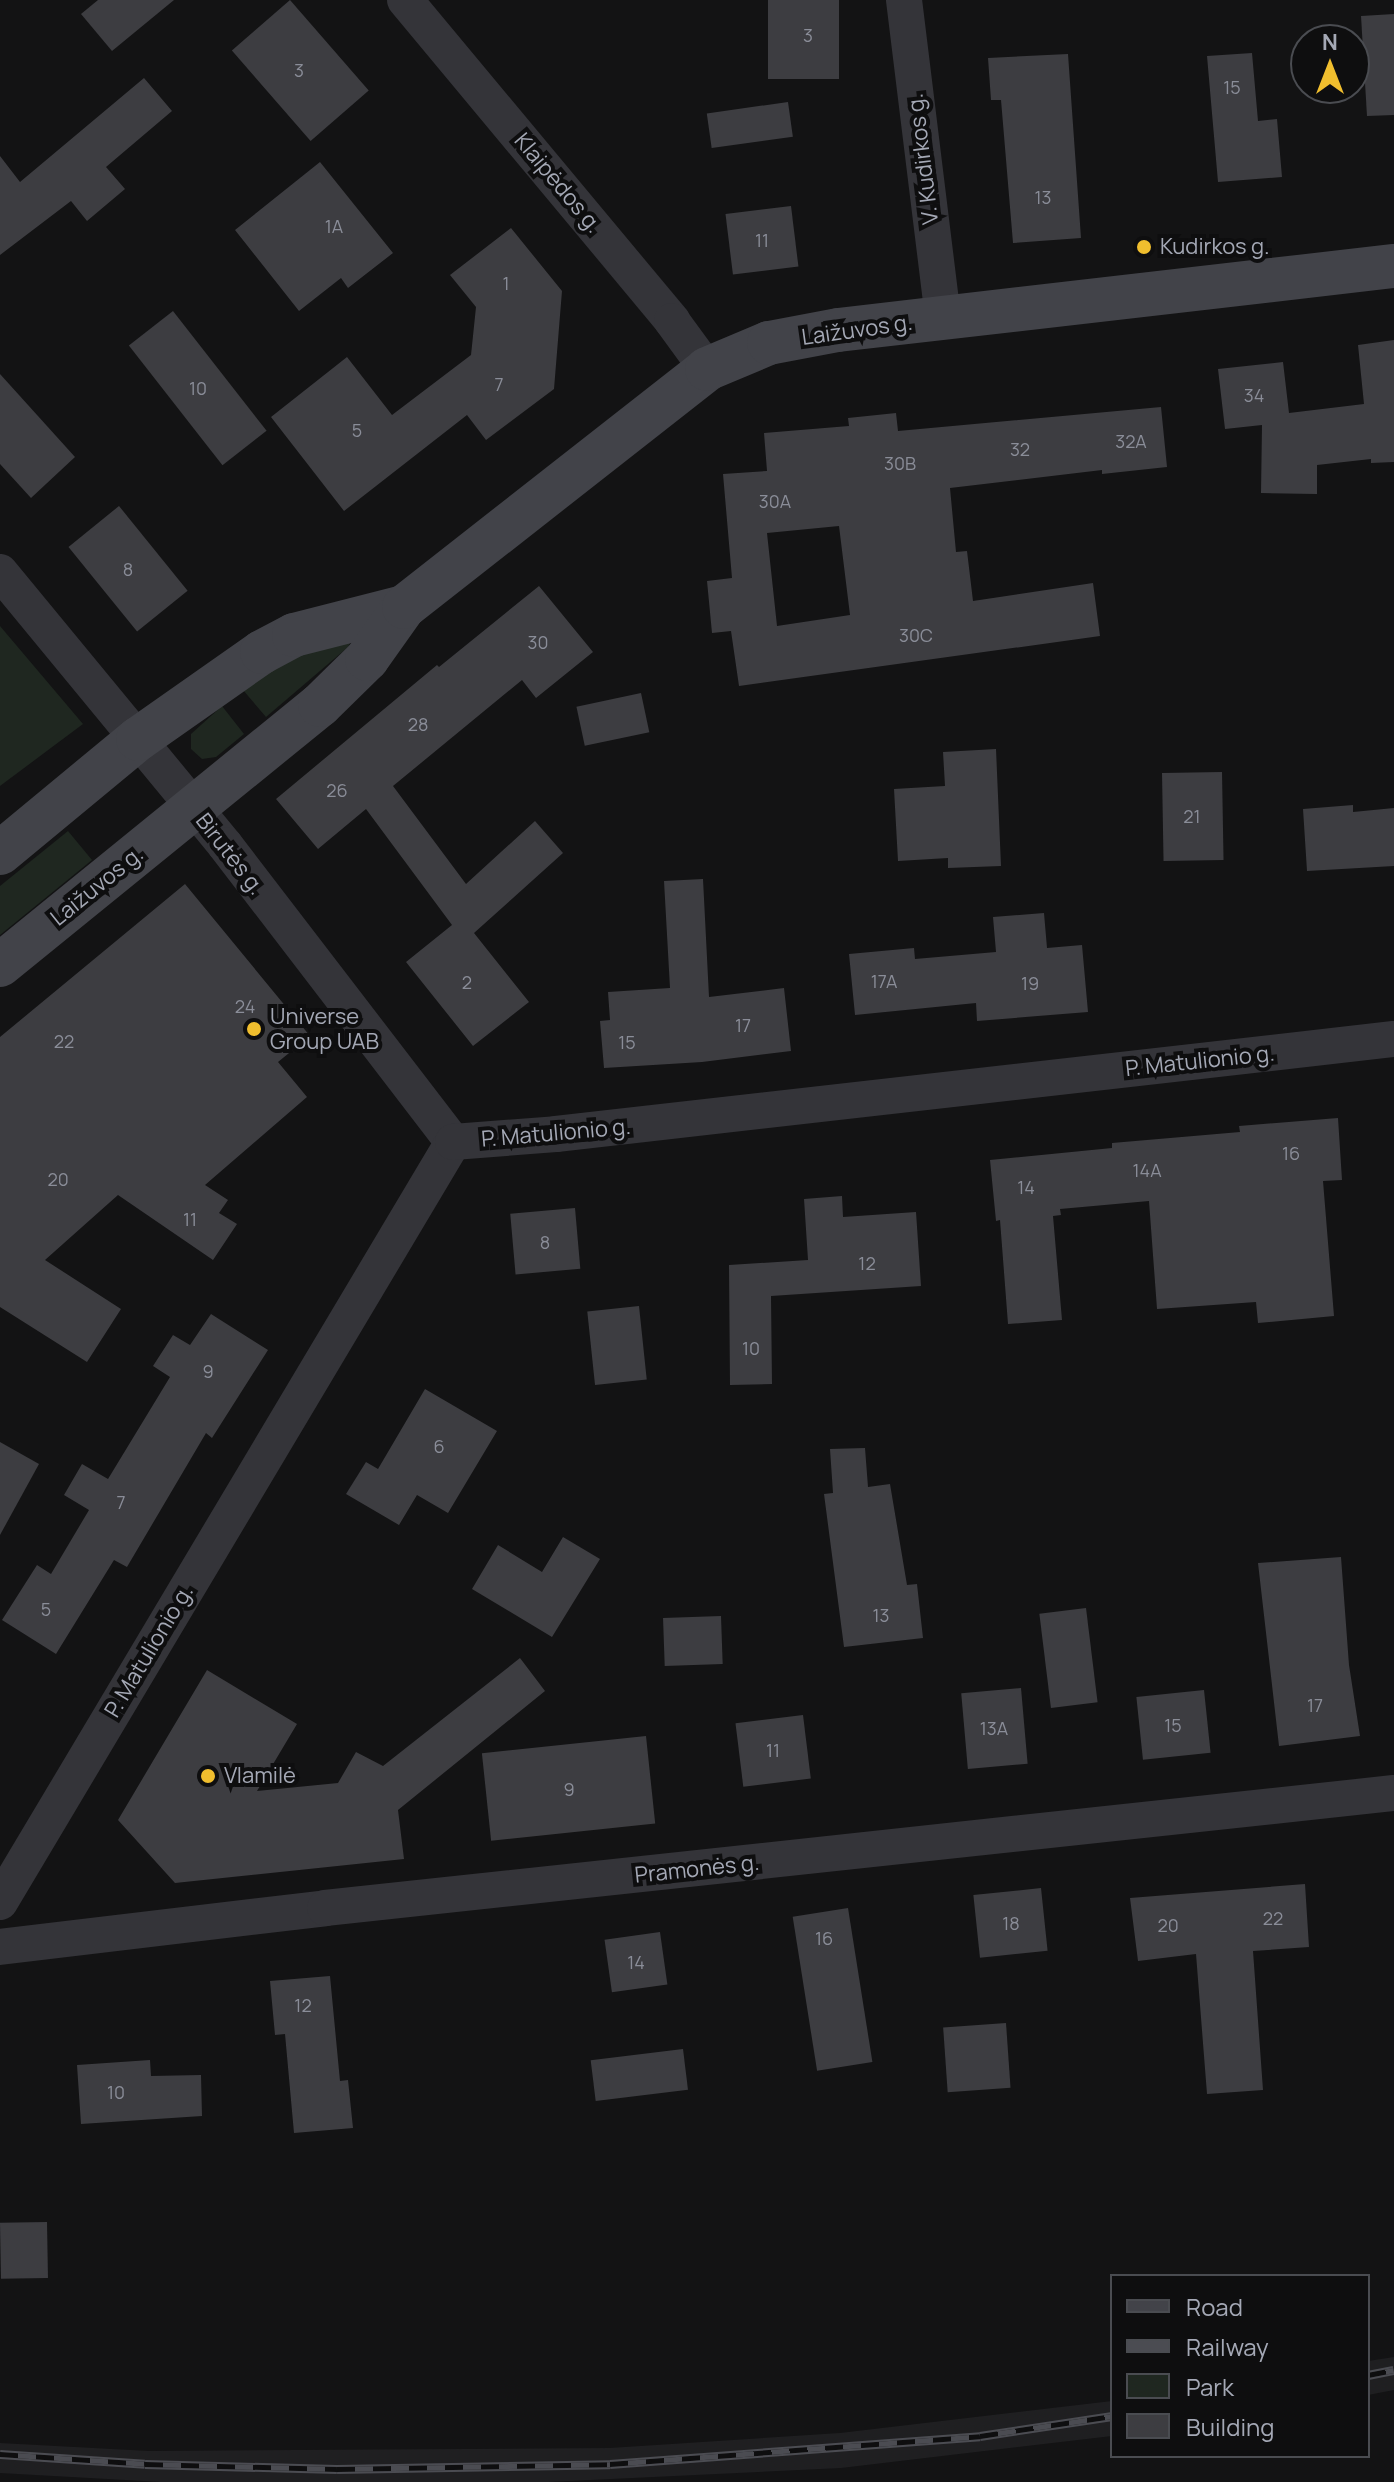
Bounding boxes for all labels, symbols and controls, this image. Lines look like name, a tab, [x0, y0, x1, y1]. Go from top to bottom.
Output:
house number: 3	[803, 24, 813, 46]
north arrow	[1290, 24, 1370, 104]
text: N	[1322, 27, 1338, 57]
house number: 3	[294, 59, 304, 81]
house number: 15	[1223, 76, 1241, 98]
street label: V. Kudirkos g.	[902, 92, 944, 226]
street label: Klaipėdos g.	[509, 128, 607, 238]
house number: 13	[1035, 186, 1051, 208]
house number: 1A	[325, 215, 343, 237]
house number: 11	[755, 229, 769, 251]
place label: Kudirkos g.	[1160, 234, 1270, 260]
marker: Kudirkos g.	[1135, 238, 1153, 256]
house number: 1	[502, 272, 510, 294]
street label: Laižuvos g.	[800, 309, 914, 351]
house number: 7	[494, 373, 504, 395]
house number: 10	[189, 377, 207, 399]
house number: 34	[1244, 384, 1264, 406]
house number: 5	[352, 419, 362, 441]
house number: 32A	[1115, 430, 1147, 452]
house number: 32	[1010, 438, 1030, 460]
house number: 30B	[884, 452, 916, 474]
house number: 30A	[759, 490, 791, 512]
house number: 8	[123, 558, 133, 580]
house number: 30C	[899, 624, 933, 646]
house number: 30	[528, 631, 548, 653]
house number: 28	[408, 713, 428, 735]
house number: 26	[326, 779, 348, 801]
house number: 21	[1183, 805, 1201, 827]
street label: Birutės g.	[190, 808, 270, 900]
street label: Laižuvos g.	[45, 841, 149, 931]
house number: 17A	[871, 970, 897, 992]
house number: 2	[462, 971, 472, 993]
house number: 19	[1021, 972, 1039, 994]
house number: 24	[235, 995, 255, 1017]
place label: Universe Group UAB	[270, 1003, 379, 1054]
house number: 17	[735, 1014, 751, 1036]
marker: Universe Group UAB	[245, 1020, 263, 1038]
house number: 22	[54, 1030, 74, 1052]
house number: 15	[618, 1031, 636, 1053]
street label: P. Matulionio g.	[1124, 1040, 1276, 1082]
street label: P. Matulionio g.	[480, 1113, 632, 1153]
house number: 16	[1282, 1142, 1300, 1164]
house number: 14A	[1132, 1159, 1162, 1181]
house number: 20	[47, 1168, 69, 1190]
house number: 14	[1017, 1176, 1035, 1198]
house number: 11	[183, 1208, 197, 1230]
house number: 8	[540, 1231, 550, 1253]
house number: 12	[858, 1252, 876, 1274]
house number: 10	[742, 1337, 760, 1359]
house number: 9	[202, 1360, 214, 1382]
house number: 6	[433, 1435, 445, 1457]
house number: 7	[116, 1491, 126, 1513]
street label: P. Matulionio g.	[99, 1580, 199, 1722]
house number: 5	[41, 1598, 51, 1620]
house number: 13	[873, 1604, 889, 1626]
house number: 17	[1307, 1694, 1323, 1716]
house number: 15	[1164, 1714, 1182, 1736]
house number: 13A	[980, 1717, 1008, 1739]
house number: 11	[766, 1739, 780, 1761]
place label: Vlamilė	[224, 1763, 296, 1789]
marker: Vlamilė	[199, 1767, 217, 1785]
house number: 9	[563, 1778, 575, 1800]
street label: Pramonės g.	[633, 1849, 761, 1889]
house number: 22	[1263, 1907, 1283, 1929]
house number: 18	[1002, 1912, 1020, 1934]
house number: 20	[1157, 1914, 1179, 1936]
house number: 16	[815, 1927, 833, 1949]
house number: 14	[627, 1951, 645, 1973]
house number: 12	[294, 1994, 312, 2016]
house number: 10	[107, 2081, 125, 2103]
legend	[1110, 2274, 1370, 2458]
text: Road	[1186, 2290, 1243, 2323]
text: Railway	[1186, 2330, 1269, 2363]
text: Park	[1186, 2370, 1234, 2403]
text: Building	[1186, 2410, 1274, 2443]

